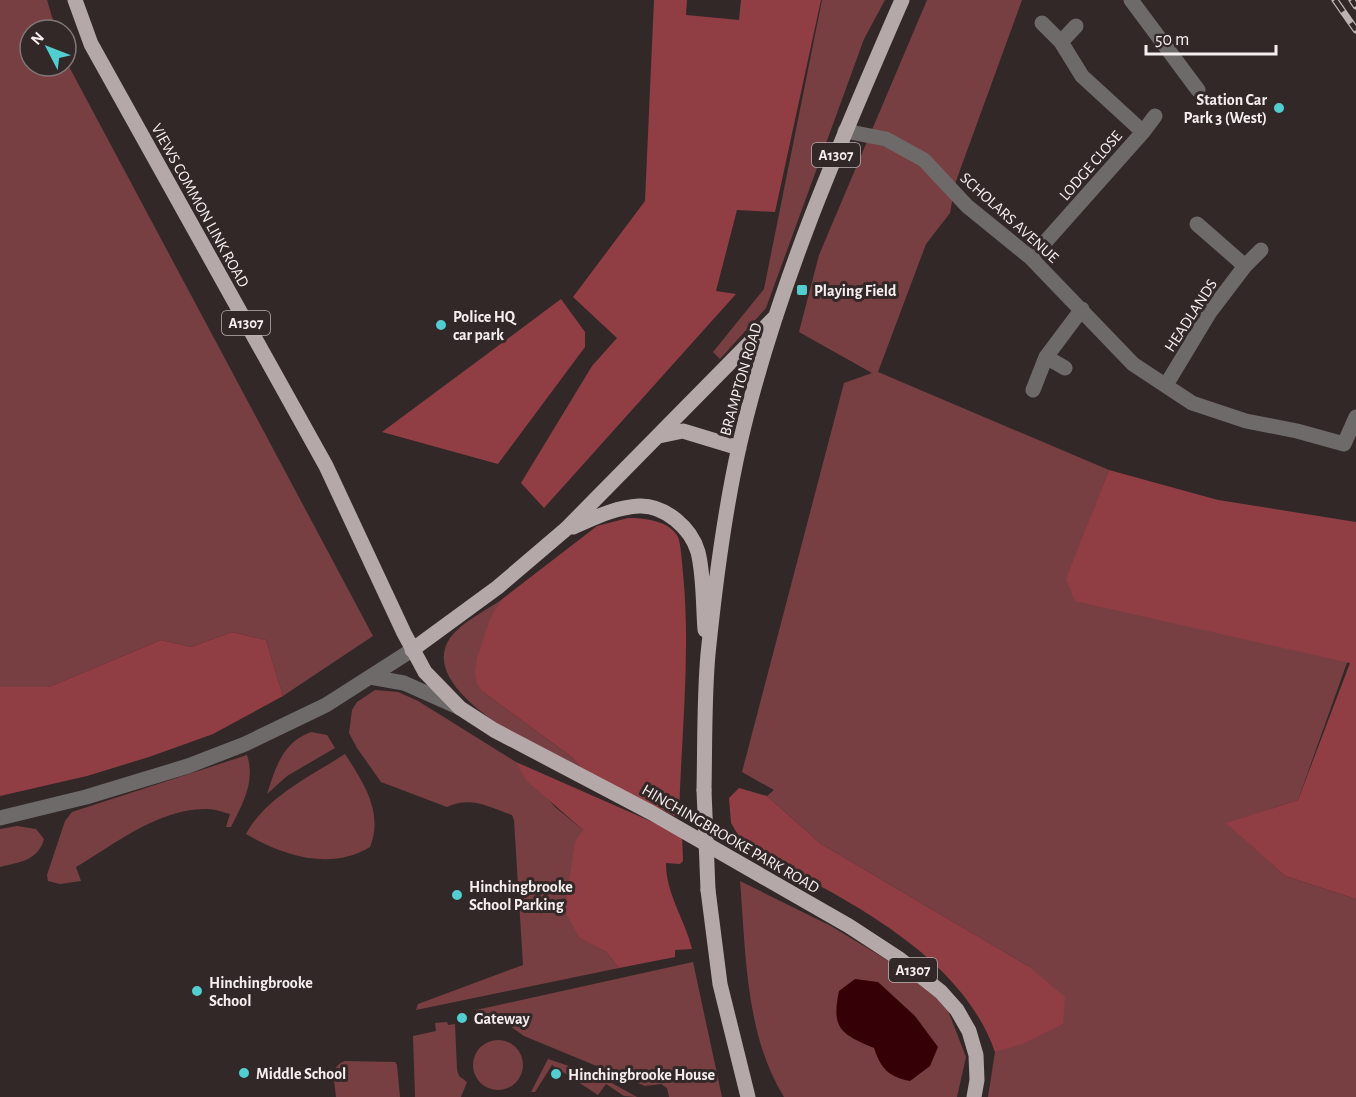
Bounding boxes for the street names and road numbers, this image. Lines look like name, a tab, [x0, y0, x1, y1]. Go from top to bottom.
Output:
street label: VIEWS COMMON LINK ROAD	[148, 121, 252, 290]
street label: LODGE CLOSE	[1056, 128, 1125, 204]
road number: A1307	[812, 143, 860, 167]
street label: SCHOLARS AVENUE	[957, 170, 1062, 266]
street label: HEADLANDS	[1162, 276, 1220, 355]
road number: A1307	[222, 311, 270, 335]
street label: BRAMPTON ROAD	[717, 321, 765, 438]
street label: HINCHINGBROOKE PARK ROAD	[639, 782, 822, 896]
road number: A1307	[889, 958, 937, 982]

